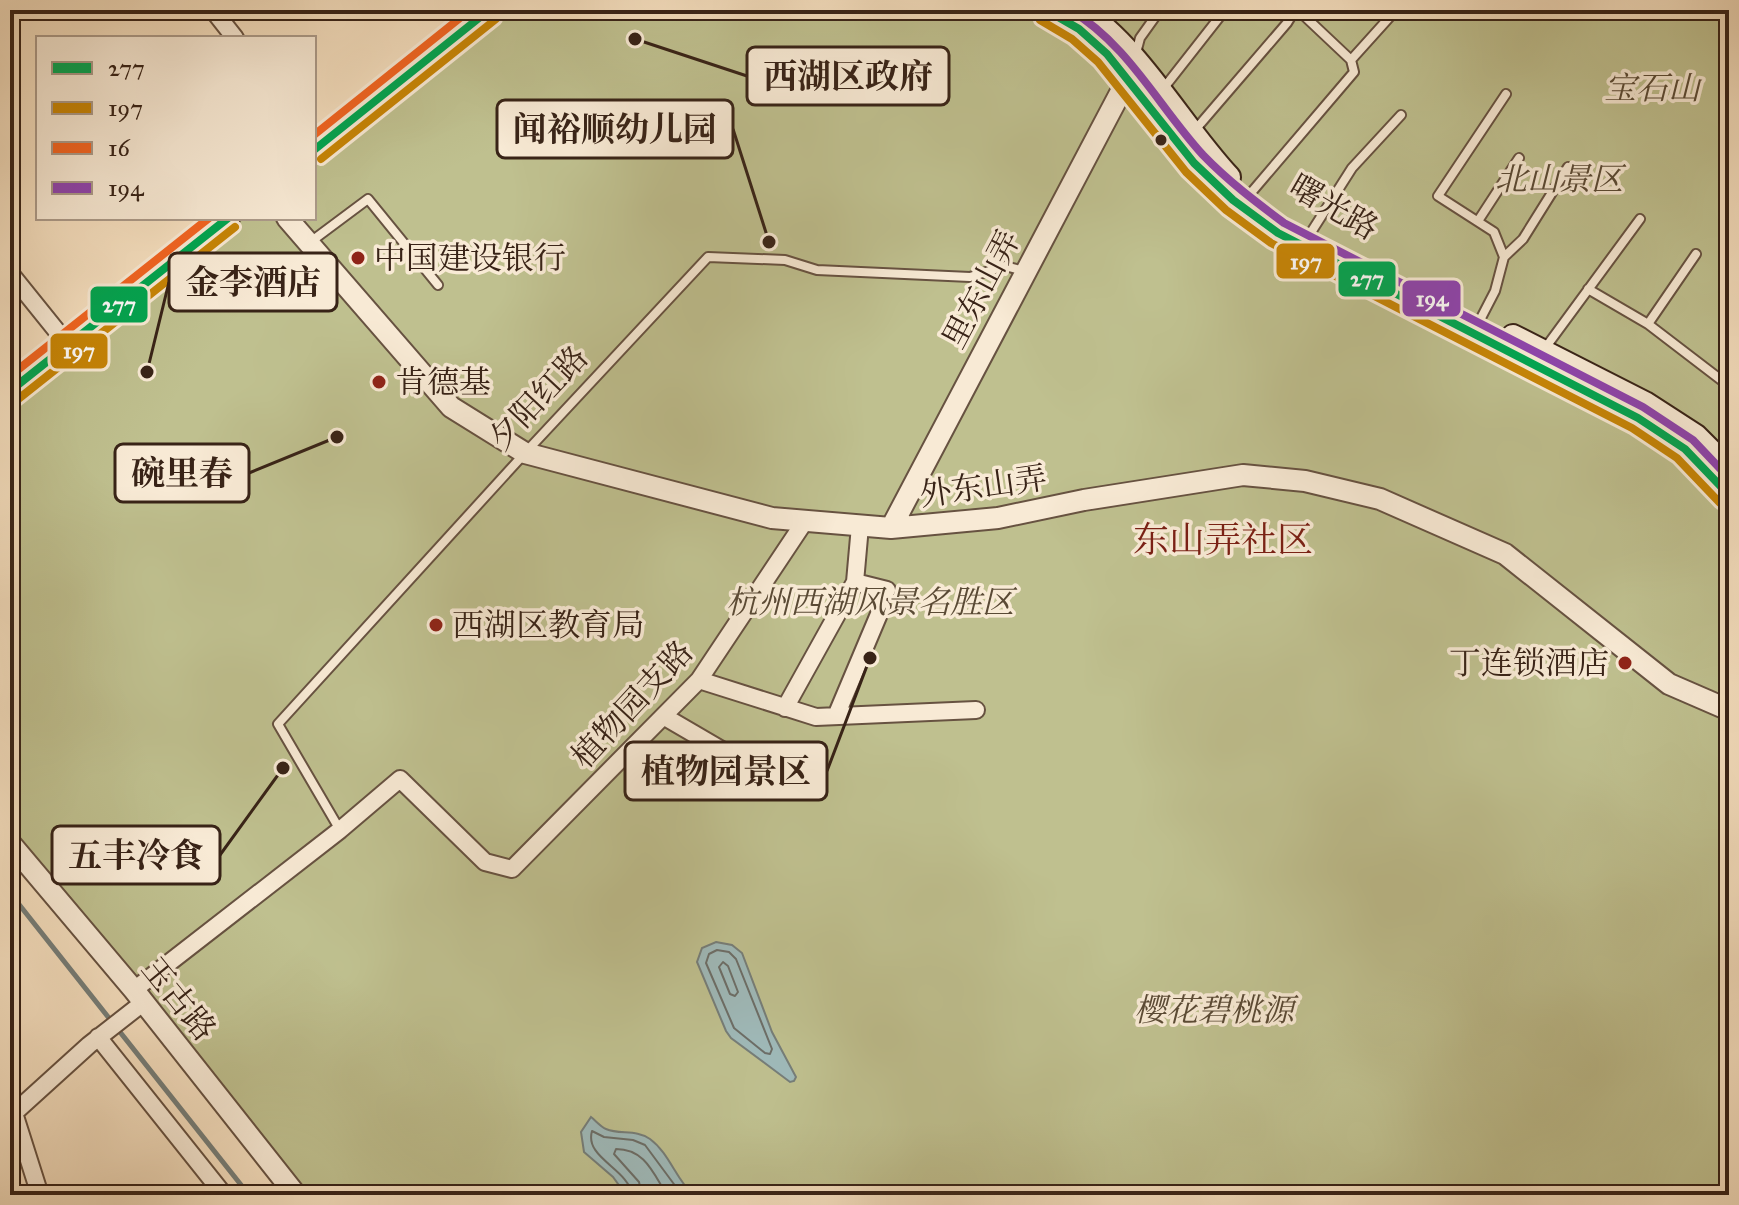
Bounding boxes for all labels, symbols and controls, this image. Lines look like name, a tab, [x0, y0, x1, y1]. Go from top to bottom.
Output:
legend	[36, 36, 316, 220]
callout: 西湖区政府	[747, 47, 949, 105]
text: 277	[108, 53, 145, 83]
text: 西湖区政府	[763, 56, 933, 97]
park label: 宝石山	[1604, 69, 1703, 108]
text: 197	[108, 93, 143, 123]
callout: 闻裕顺幼儿园	[497, 100, 733, 158]
text: 闻裕顺幼儿园	[513, 109, 717, 150]
unlabelled marker	[1153, 132, 1169, 148]
text: 16	[108, 133, 130, 163]
park label: 北山景区	[1495, 160, 1627, 199]
street label: 曙光路	[1282, 167, 1385, 248]
text: 194	[108, 173, 144, 203]
street label: 里东山弄	[934, 224, 1029, 355]
place label: 中国建设银行	[374, 239, 566, 278]
line badge: 197	[1275, 242, 1336, 280]
text: 197	[1290, 248, 1322, 275]
marker: 中国建设银行	[349, 249, 367, 267]
callout: 金李酒店	[169, 253, 337, 311]
line badge: 277	[1337, 260, 1397, 298]
text: 金李酒店	[185, 262, 321, 303]
text: 277	[1350, 265, 1384, 292]
line badge: 194	[1401, 279, 1462, 318]
line badge: 277	[89, 285, 149, 324]
text: 194	[1416, 285, 1450, 312]
text: 277	[102, 291, 136, 318]
line badge: 197	[49, 332, 109, 370]
text: 197	[63, 337, 95, 364]
street label: 夕阳红路	[480, 338, 596, 458]
place label: 肯德基	[395, 363, 491, 402]
marker: 肯德基	[370, 373, 388, 391]
callout: 碗里春	[115, 444, 249, 502]
text: 碗里春	[131, 453, 233, 494]
street label: 外东山弄	[917, 458, 1049, 515]
district label: 东山弄社区	[1133, 518, 1313, 562]
park label: 杭州西湖风景名胜区	[726, 583, 1018, 622]
place label: 西湖区教育局	[452, 606, 644, 645]
marker: 西湖区教育局	[427, 616, 445, 634]
street label: 植物园支路	[564, 633, 701, 776]
place label: 丁连锁酒店	[1449, 644, 1609, 683]
marker: 丁连锁酒店	[1616, 654, 1634, 672]
callout: 植物园景区	[625, 742, 827, 800]
text: 植物园景区	[641, 751, 811, 792]
callout: 五丰冷食	[52, 826, 220, 884]
text: 五丰冷食	[68, 835, 204, 876]
street label: 玉古路	[133, 950, 224, 1049]
park label: 樱花碧桃源	[1134, 991, 1299, 1030]

